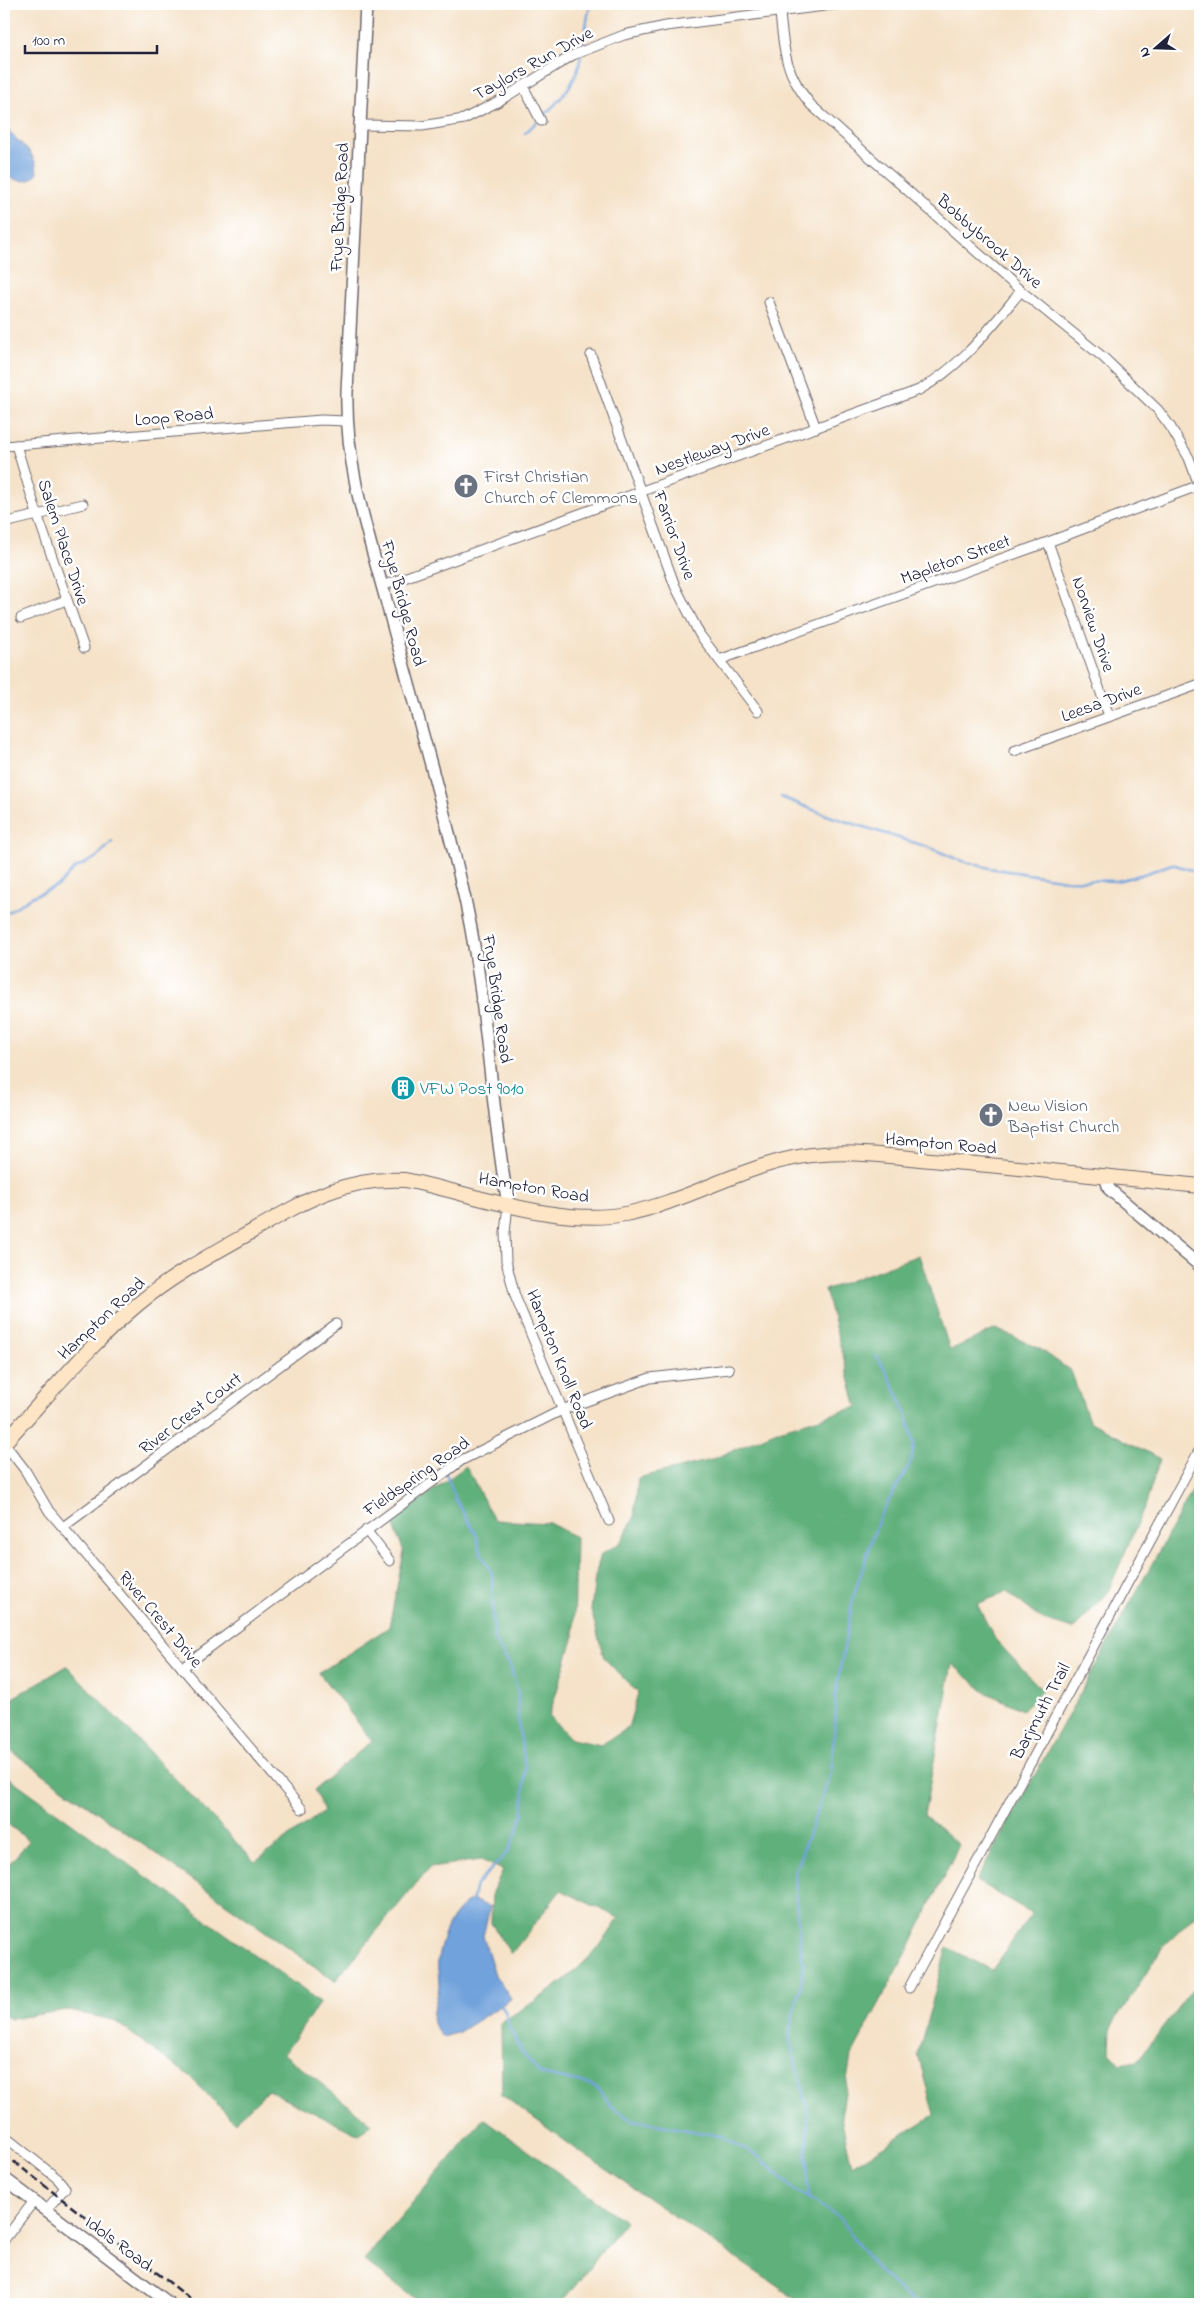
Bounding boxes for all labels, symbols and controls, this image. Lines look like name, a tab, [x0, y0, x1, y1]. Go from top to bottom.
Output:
street label: Taylors Run Drive	[470, 21, 599, 108]
scale bar	[25, 22, 158, 54]
north arrow	[1132, 22, 1182, 72]
text: 100 m	[32, 30, 65, 52]
text: N	[1134, 44, 1157, 60]
street label: Frye Bridge Road	[325, 142, 358, 273]
street label: Bobbybrook Drive	[929, 189, 1048, 296]
street label: Loop Road	[134, 402, 215, 434]
street label: Nestleway Drive	[652, 418, 774, 484]
place label: First Christian Church of Clemmons	[483, 465, 638, 512]
church icon: First Christian Church of Clemmons	[453, 473, 479, 499]
street label: Salem Place Drive	[29, 476, 95, 610]
street label: Farrior Drive	[645, 487, 702, 585]
street label: Mapleton Street	[897, 529, 1014, 593]
street label: Frye Bridge Road	[372, 537, 431, 670]
street label: Norview Drive	[1064, 574, 1121, 677]
street label: Leesa Drive	[1058, 677, 1146, 730]
street label: Frye Bridge Road	[473, 932, 518, 1065]
building icon: VFW Post 9010	[390, 1075, 416, 1101]
place label: VFW Post 9010	[419, 1077, 524, 1103]
place label: New Vision Baptist Church	[1007, 1094, 1119, 1141]
church icon: New Vision Baptist Church	[978, 1102, 1004, 1128]
street label: Hampton Road	[884, 1127, 998, 1163]
street label: Hampton Road	[476, 1166, 591, 1211]
street label: Hampton Road	[53, 1272, 152, 1367]
street label: Hampton Knoll Road	[518, 1286, 598, 1434]
street label: River Crest Court	[134, 1367, 248, 1462]
street label: Fieldspring Road	[358, 1431, 476, 1525]
street label: River Crest Drive	[111, 1566, 208, 1675]
street label: Barjmuth Trail	[1005, 1659, 1078, 1766]
street label: Idols Road	[78, 2210, 157, 2279]

